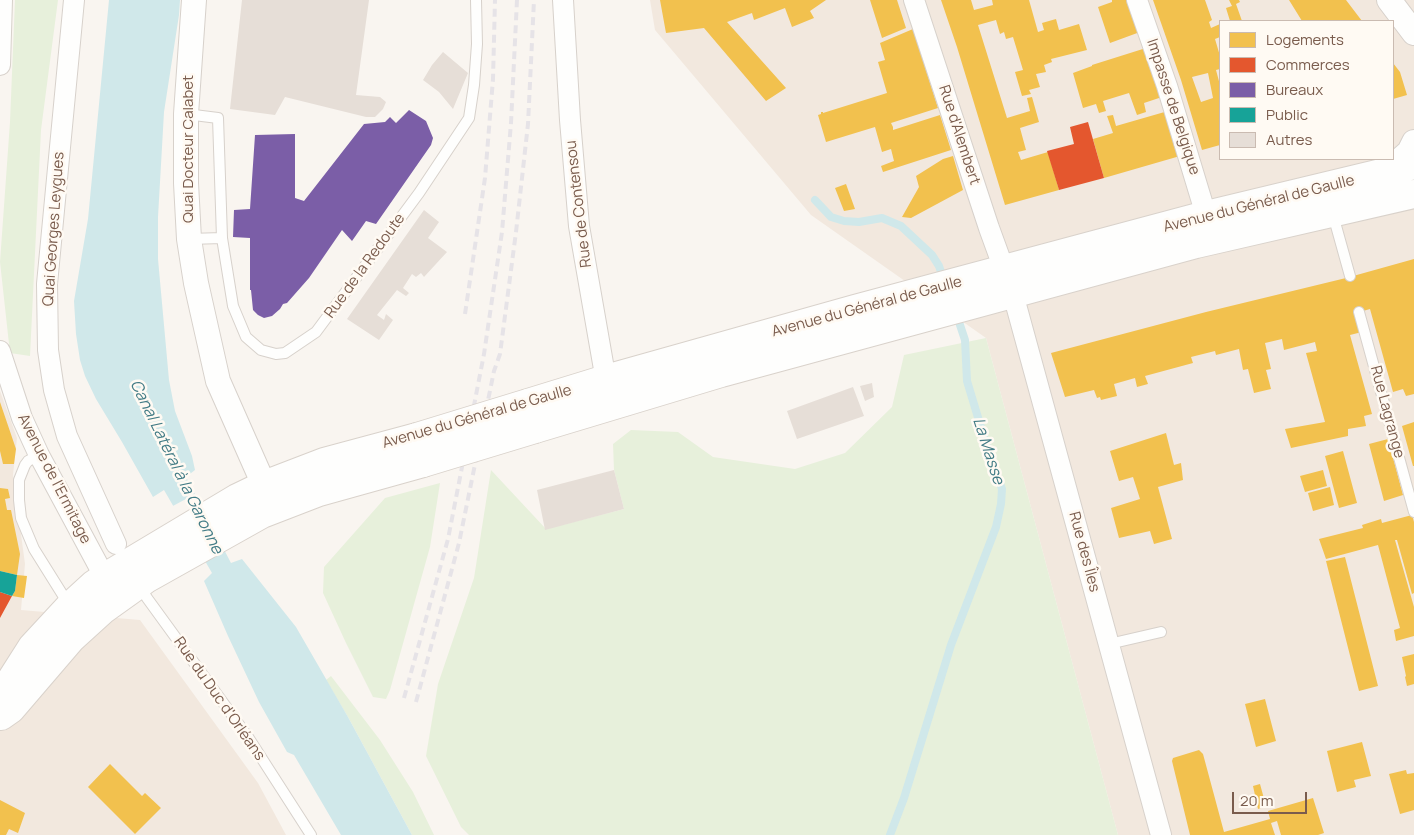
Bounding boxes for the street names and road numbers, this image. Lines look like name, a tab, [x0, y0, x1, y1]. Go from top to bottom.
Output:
street label: Impasse de Belgique	[1142, 37, 1204, 177]
street label: Quai Docteur Calabet	[180, 75, 198, 223]
street label: Rue d'Alembert	[934, 83, 984, 187]
street label: Rue de Contensou	[562, 139, 596, 269]
street label: Quai Georges Leygues	[40, 151, 68, 307]
street label: Avenue du Général de Gaulle	[1162, 172, 1356, 236]
street label: Rue de la Redoute	[321, 210, 409, 322]
street label: Avenue du Général de Gaulle	[770, 273, 964, 341]
street label: Rue Lagrange	[1366, 364, 1408, 460]
street label: Avenue du Général de Gaulle	[380, 381, 574, 453]
street label: Avenue de l’Ermitage	[13, 411, 95, 547]
street label: Rue des Îles	[1065, 510, 1103, 594]
street label: Rue du Duc d'Orléans	[170, 634, 268, 764]

